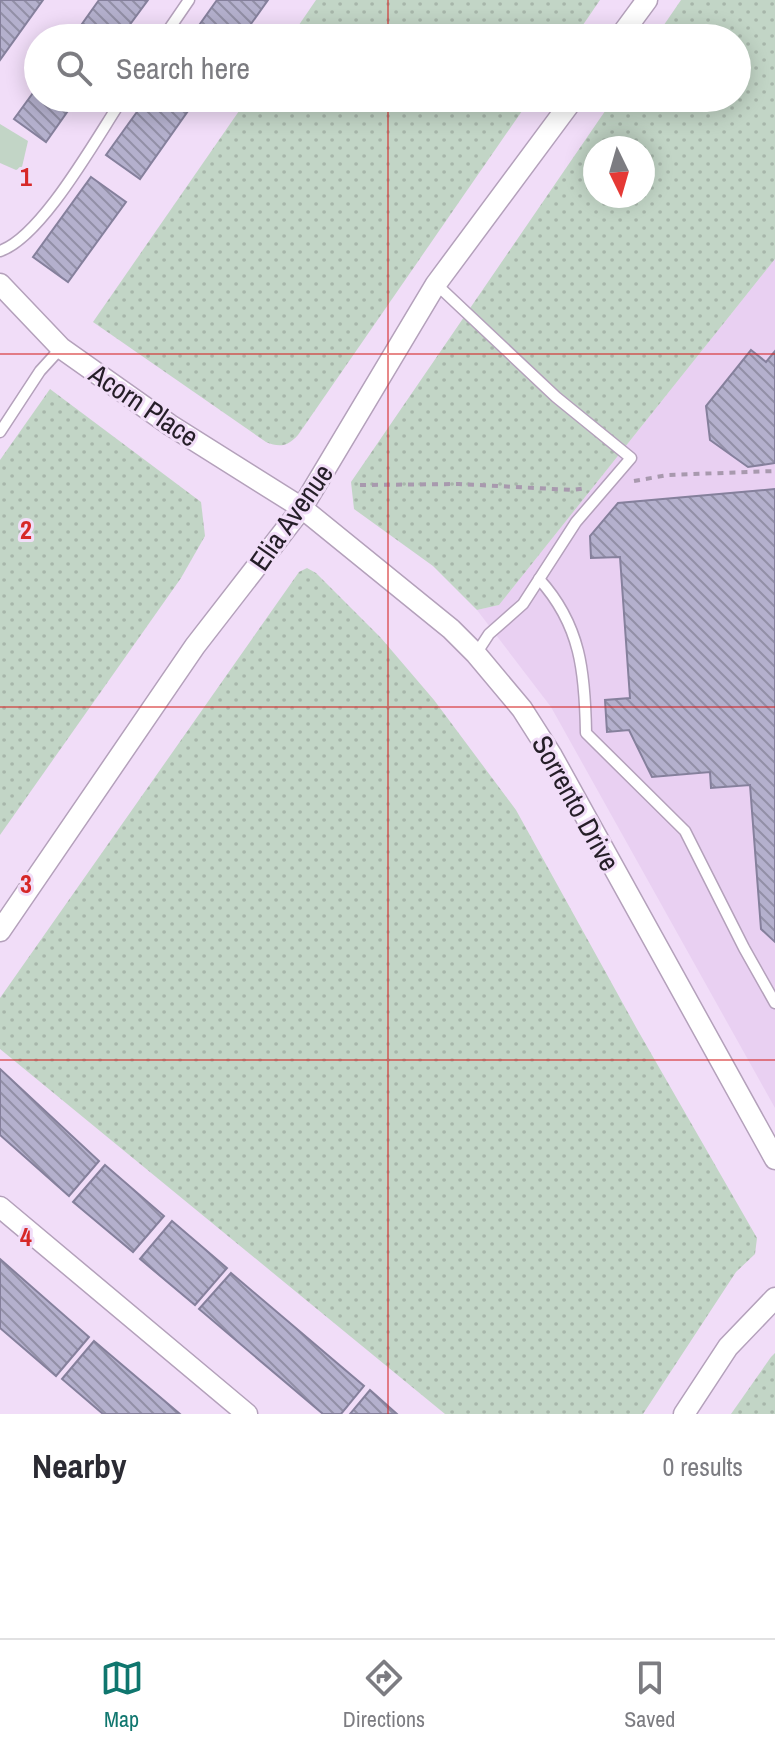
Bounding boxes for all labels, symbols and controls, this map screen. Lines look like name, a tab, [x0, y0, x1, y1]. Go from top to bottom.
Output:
search box	[24, 24, 751, 112]
icon: search	[52, 46, 96, 90]
text: Search here	[116, 48, 250, 88]
north arrow	[583, 136, 655, 208]
text: 1	[20, 159, 32, 194]
street label: Acorn Place	[81, 354, 206, 455]
street label: Elia Avenue	[240, 456, 342, 578]
text: 2	[20, 512, 32, 547]
street label: Sorrento Drive	[523, 728, 629, 878]
text: 3	[20, 866, 32, 901]
text: 4	[20, 1219, 32, 1254]
text: Nearby	[32, 1443, 127, 1489]
text: 0 results	[662, 1449, 743, 1484]
tab: Map	[100, 1656, 144, 1734]
tab: Directions	[343, 1656, 425, 1734]
tab: Saved	[624, 1656, 675, 1734]

